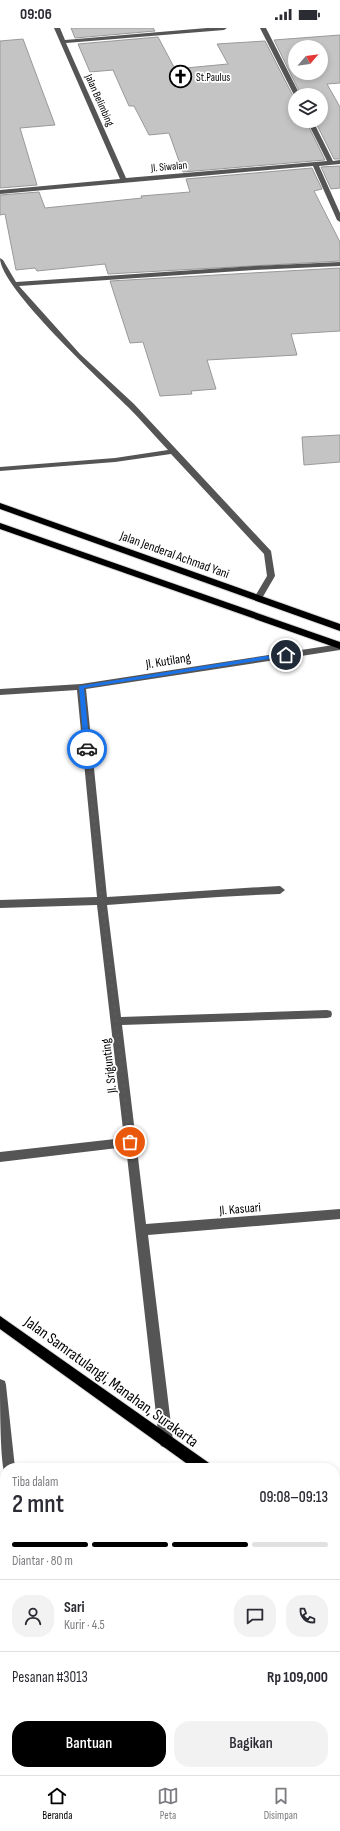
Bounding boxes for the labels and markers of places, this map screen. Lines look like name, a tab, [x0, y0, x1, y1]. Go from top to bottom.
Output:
church icon: St.Paulus	[167, 64, 193, 90]
place label: St.Paulus	[196, 71, 230, 84]
pin	[269, 638, 303, 672]
pin	[113, 1125, 147, 1159]

